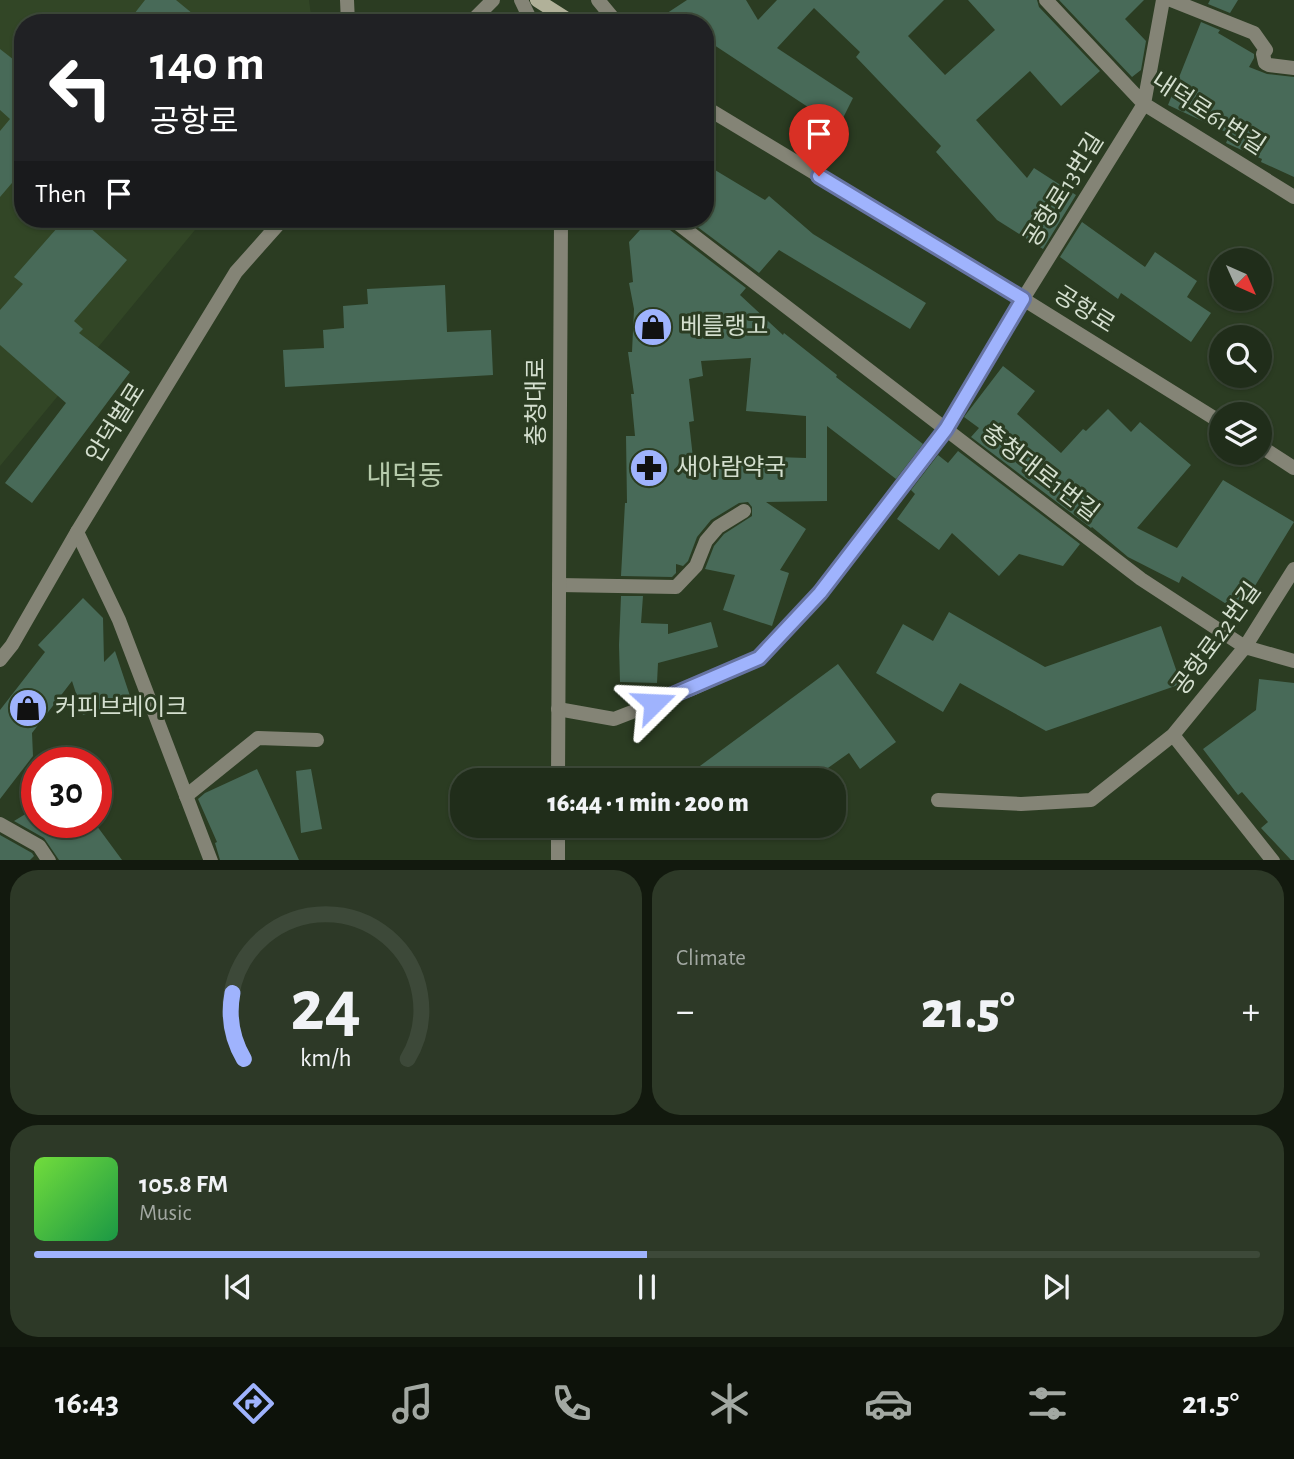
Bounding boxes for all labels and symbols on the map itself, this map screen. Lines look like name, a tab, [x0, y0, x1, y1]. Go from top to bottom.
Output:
street label: 내덕로61번길	[1147, 68, 1270, 159]
pin	[789, 104, 849, 176]
street label: 공항로13번길	[1019, 129, 1108, 251]
north arrow	[1209, 248, 1272, 312]
street label: 공항로	[1050, 281, 1119, 338]
shop icon: 베를랭고	[632, 306, 674, 348]
place label: 베를랭고	[680, 314, 768, 339]
street label: 충청대로	[524, 358, 549, 446]
street label: 안덕벌로	[82, 379, 150, 467]
street label: 충청대로1번길	[977, 419, 1103, 526]
pharmacy icon: 새아람약국	[628, 447, 670, 489]
place label: 새아람약국	[676, 455, 786, 480]
district label: 내덕동	[366, 461, 444, 491]
street label: 공항로22번길	[1168, 578, 1266, 700]
position arrow	[617, 666, 691, 740]
shop icon: 커피브레이크	[7, 687, 49, 729]
place label: 커피브레이크	[55, 695, 187, 720]
speed limit sign: 30	[21, 747, 112, 838]

